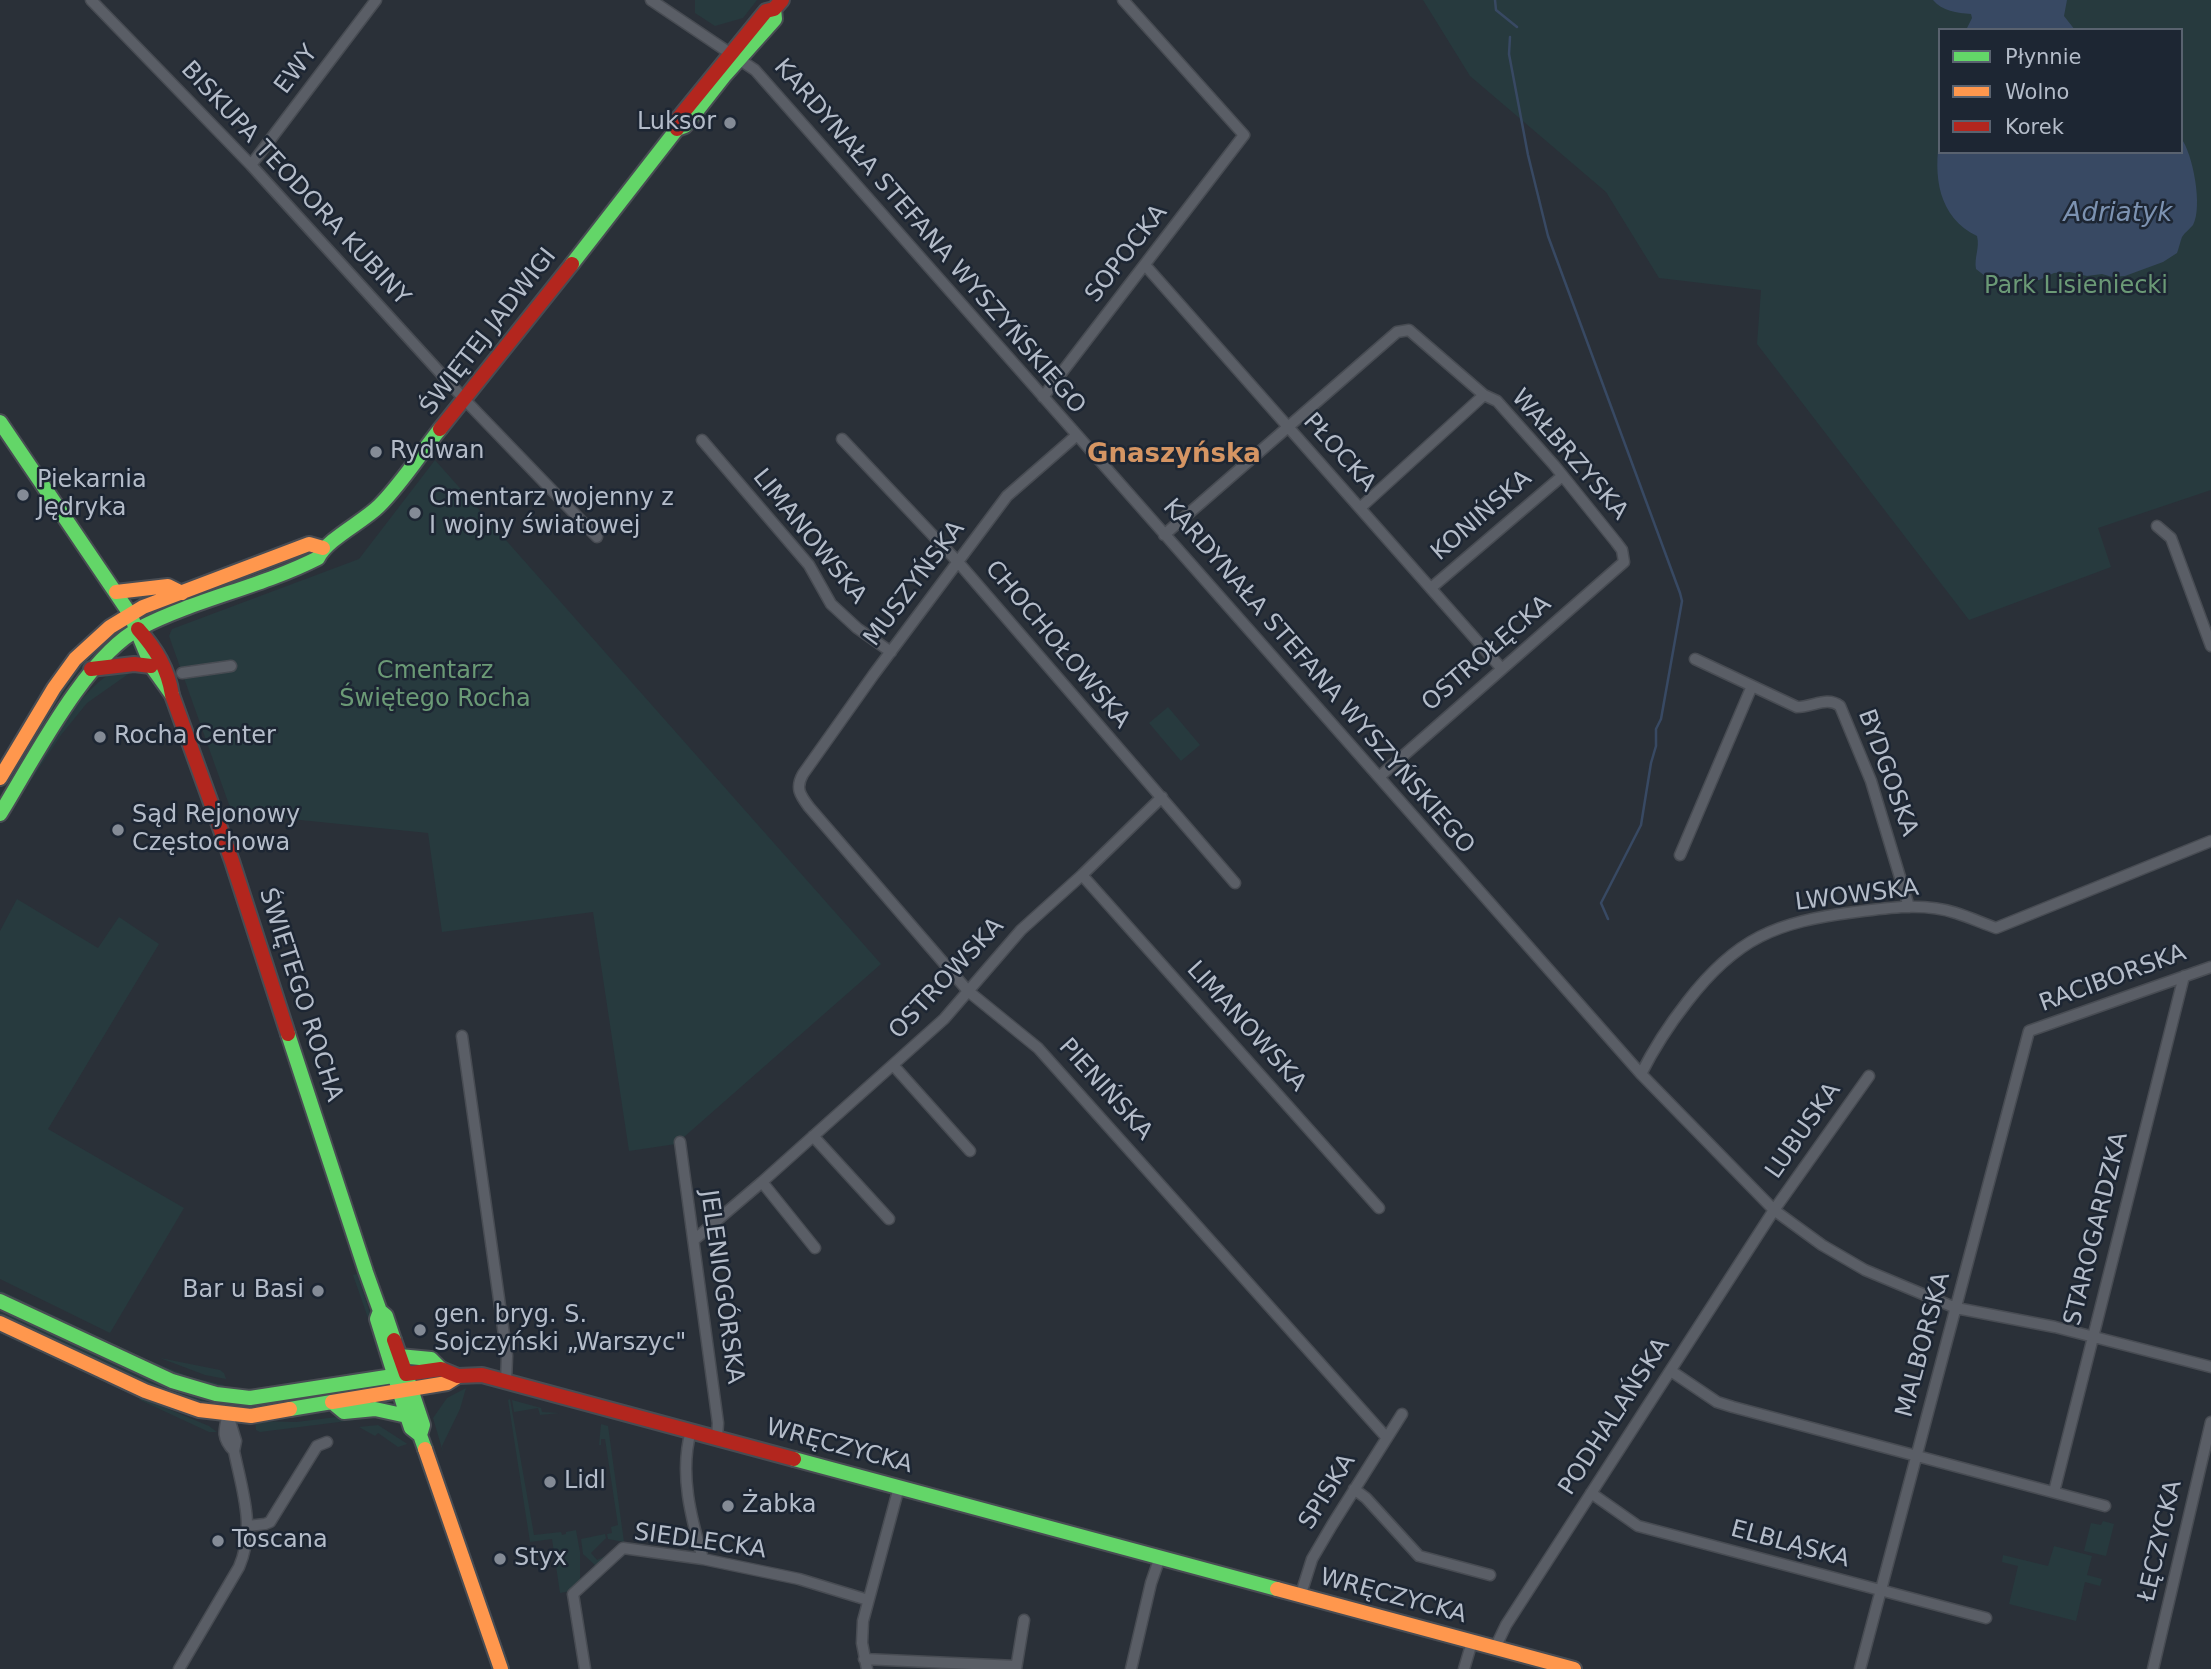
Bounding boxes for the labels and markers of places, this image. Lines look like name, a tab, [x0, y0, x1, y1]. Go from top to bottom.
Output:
place label: Luksor	[637, 109, 716, 137]
marker: Luksor	[722, 115, 738, 131]
place label: Rydwan	[390, 438, 484, 466]
marker: Rydwan	[368, 444, 384, 460]
place label: Piekarnia Jędryka	[37, 467, 147, 523]
place label: Cmentarz wojenny z I wojny światowej	[429, 485, 674, 541]
marker: Piekarnia Jędryka	[15, 487, 31, 503]
marker: Cmentarz wojenny z I wojny światowej	[407, 505, 423, 521]
place label: Rocha Center	[114, 723, 276, 751]
marker: Rocha Center	[92, 729, 108, 745]
place label: Sąd Rejonowy Częstochowa	[132, 802, 300, 858]
marker: Sąd Rejonowy Częstochowa	[110, 822, 126, 838]
place label: Bar u Basi	[182, 1277, 304, 1305]
marker: Bar u Basi	[310, 1283, 326, 1299]
place label: gen. bryg. S. Sojczyński „Warszyc"	[434, 1302, 686, 1358]
marker: gen. bryg. S. Sojczyński „Warszyc"	[412, 1322, 428, 1338]
place label: Lidl	[564, 1468, 606, 1496]
marker: Lidl	[542, 1474, 558, 1490]
place label: Żabka	[742, 1492, 817, 1520]
marker: Żabka	[720, 1498, 736, 1514]
place label: Toscana	[232, 1527, 328, 1555]
marker: Toscana	[210, 1533, 226, 1549]
place label: Styx	[514, 1545, 567, 1573]
marker: Styx	[492, 1551, 508, 1567]

